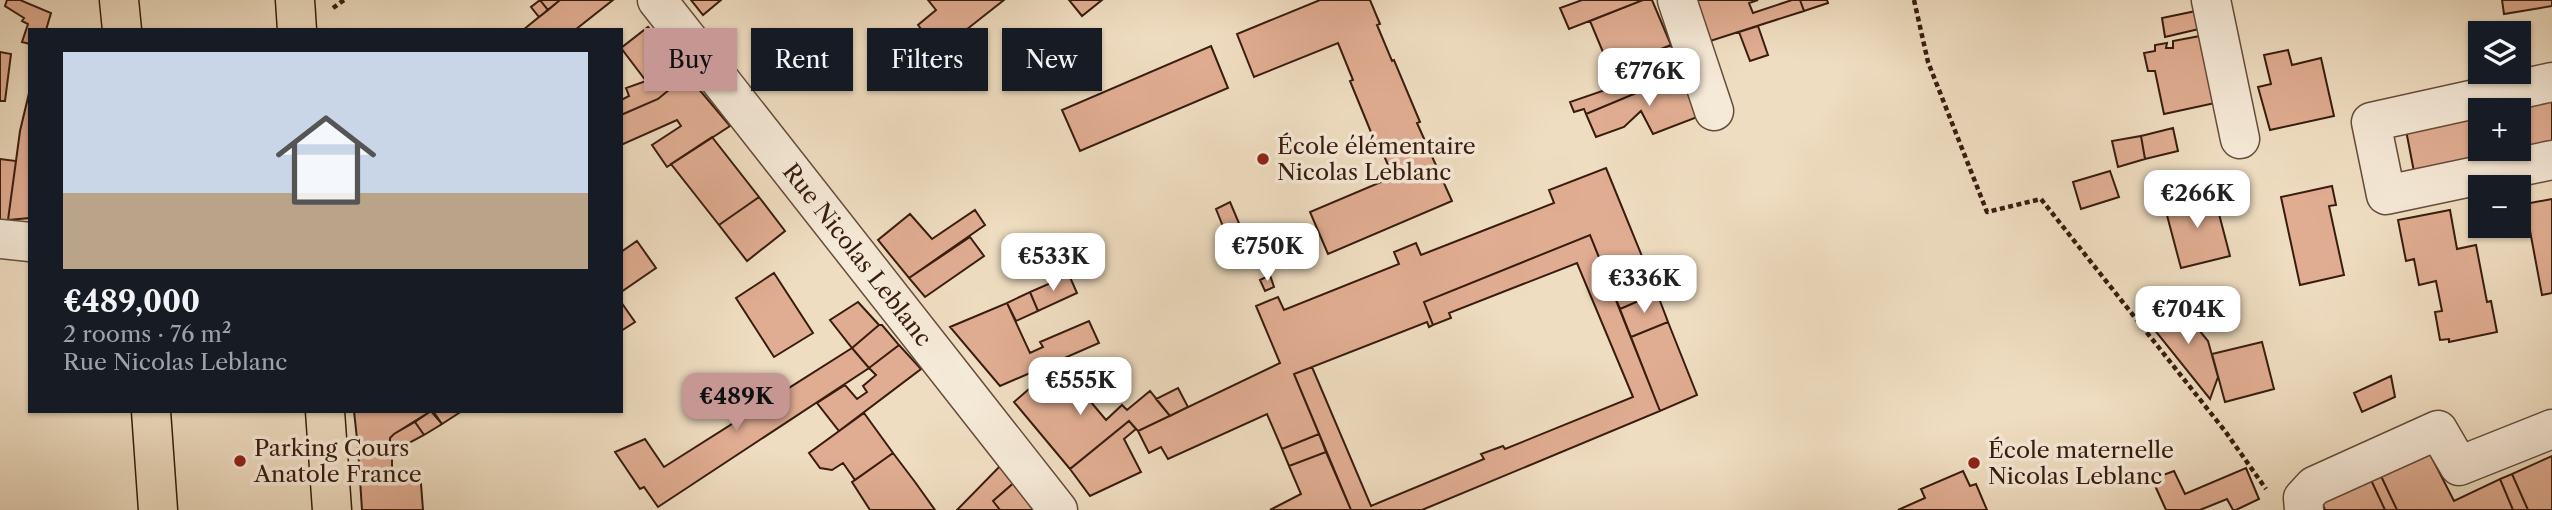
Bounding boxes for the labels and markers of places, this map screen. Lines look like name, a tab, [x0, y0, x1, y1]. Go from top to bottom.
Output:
pin: €776K	[1600, 48, 1698, 108]
place label: École élémentaire Nicolas Leblanc	[1277, 132, 1476, 186]
marker: École élémentaire Nicolas Leblanc	[1255, 151, 1271, 167]
pin: €266K	[2148, 170, 2246, 230]
pin: €750K	[1218, 224, 1316, 283]
pin: €533K	[1004, 233, 1102, 293]
pin: €336K	[1595, 256, 1693, 315]
pin: €704K	[2139, 286, 2237, 346]
pin: €555K	[1031, 358, 1129, 417]
pin: €489K	[687, 374, 785, 433]
place label: Parking Cours Anatole France	[253, 434, 422, 488]
place label: École maternelle Nicolas Leblanc	[1988, 436, 2174, 490]
marker: Parking Cours Anatole France	[232, 453, 248, 469]
marker: École maternelle Nicolas Leblanc	[1966, 455, 1982, 471]

